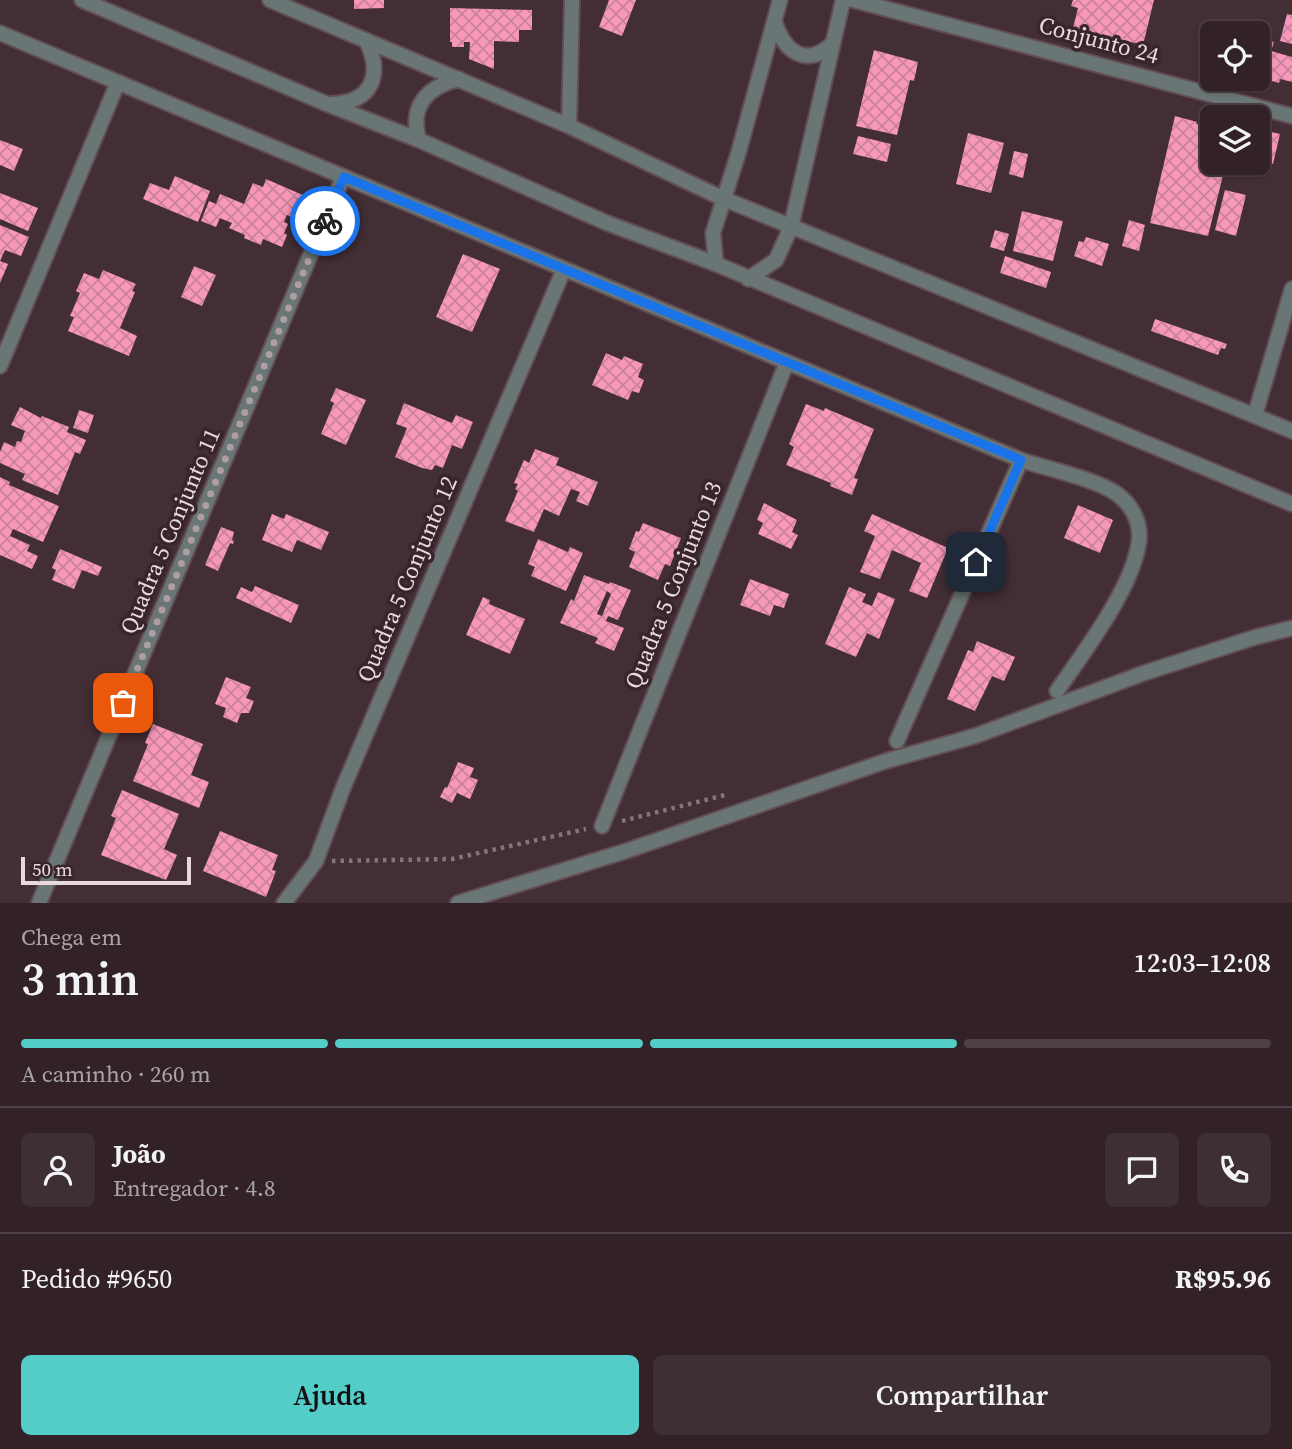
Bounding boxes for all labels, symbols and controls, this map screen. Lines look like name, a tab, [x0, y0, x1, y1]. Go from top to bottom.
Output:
street label: Conjunto 24	[1035, 9, 1163, 72]
map controls	[1200, 21, 1270, 175]
button: locate	[1200, 21, 1270, 91]
button: layers	[1200, 105, 1270, 175]
courier	[290, 186, 360, 256]
icon: bike	[306, 202, 344, 240]
street label: Quadra 5 Conjunto 11	[112, 423, 228, 639]
street label: Quadra 5 Conjunto 12	[349, 471, 465, 687]
street label: Quadra 5 Conjunto 13	[617, 477, 729, 693]
pin	[946, 532, 1006, 592]
icon: home	[957, 543, 995, 581]
pin	[93, 673, 153, 733]
icon: bag	[104, 684, 142, 722]
scale bar	[21, 854, 191, 886]
text: 50 m	[32, 856, 73, 882]
text: Chega em	[21, 921, 122, 953]
text: 12:03–12:08	[1134, 945, 1271, 981]
text: 3 min	[21, 947, 139, 1010]
text: A caminho · 260 m	[21, 1058, 211, 1090]
button: person	[21, 1133, 95, 1207]
button: chat	[1105, 1133, 1179, 1207]
button: phone	[1197, 1133, 1271, 1207]
text: João	[113, 1136, 166, 1172]
text: Entregador · 4.8	[113, 1172, 275, 1204]
text: Pedido #9650	[21, 1261, 172, 1297]
text: R$95.96	[1175, 1261, 1271, 1297]
button: Ajuda	[21, 1355, 639, 1435]
button: Compartilhar	[653, 1355, 1271, 1435]

